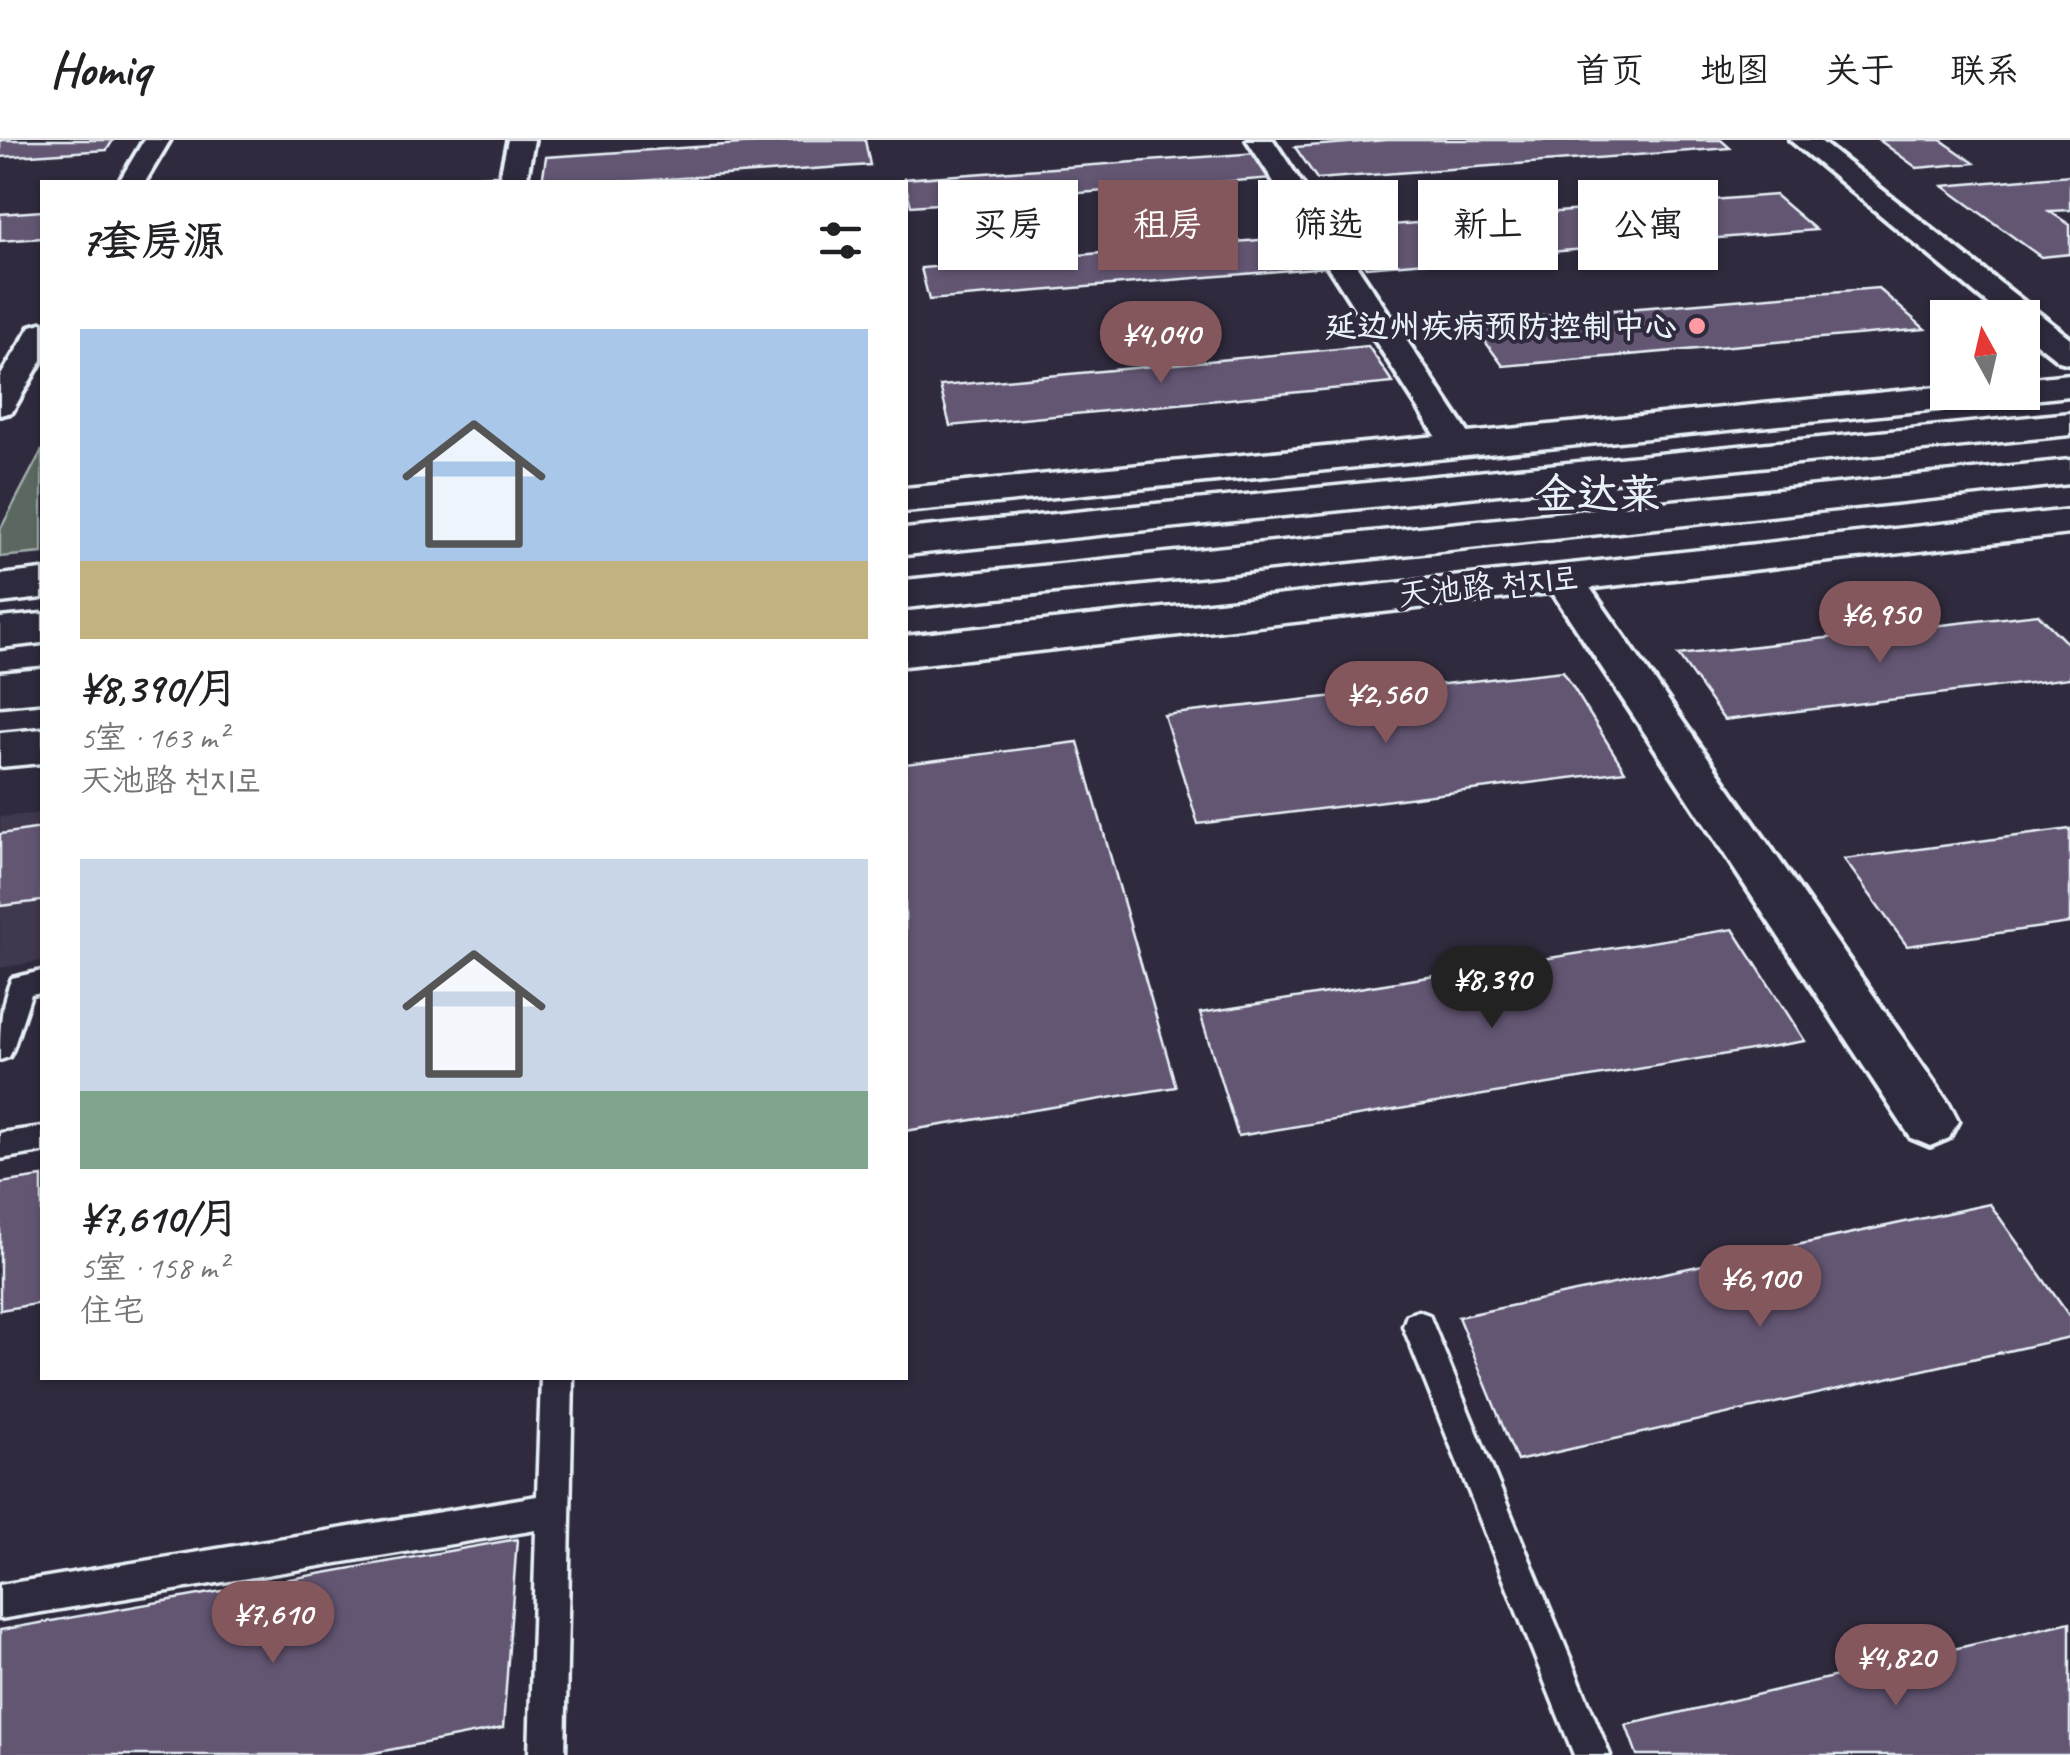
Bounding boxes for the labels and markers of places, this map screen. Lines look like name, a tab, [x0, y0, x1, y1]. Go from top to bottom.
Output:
pin: ¥4,040	[1080, 301, 1242, 386]
place label: 延边州疾病预防控制中心	[1325, 306, 1677, 347]
marker: 延边州疾病预防控制中心	[1686, 315, 1708, 337]
pin: ¥6,950	[1799, 581, 1961, 666]
pin: ¥2,560	[1305, 661, 1467, 746]
pin: ¥8,390	[1411, 946, 1573, 1031]
pin: ¥6,100	[1679, 1245, 1841, 1330]
pin: ¥7,610	[192, 1581, 354, 1666]
pin: ¥4,820	[1815, 1624, 1977, 1709]

